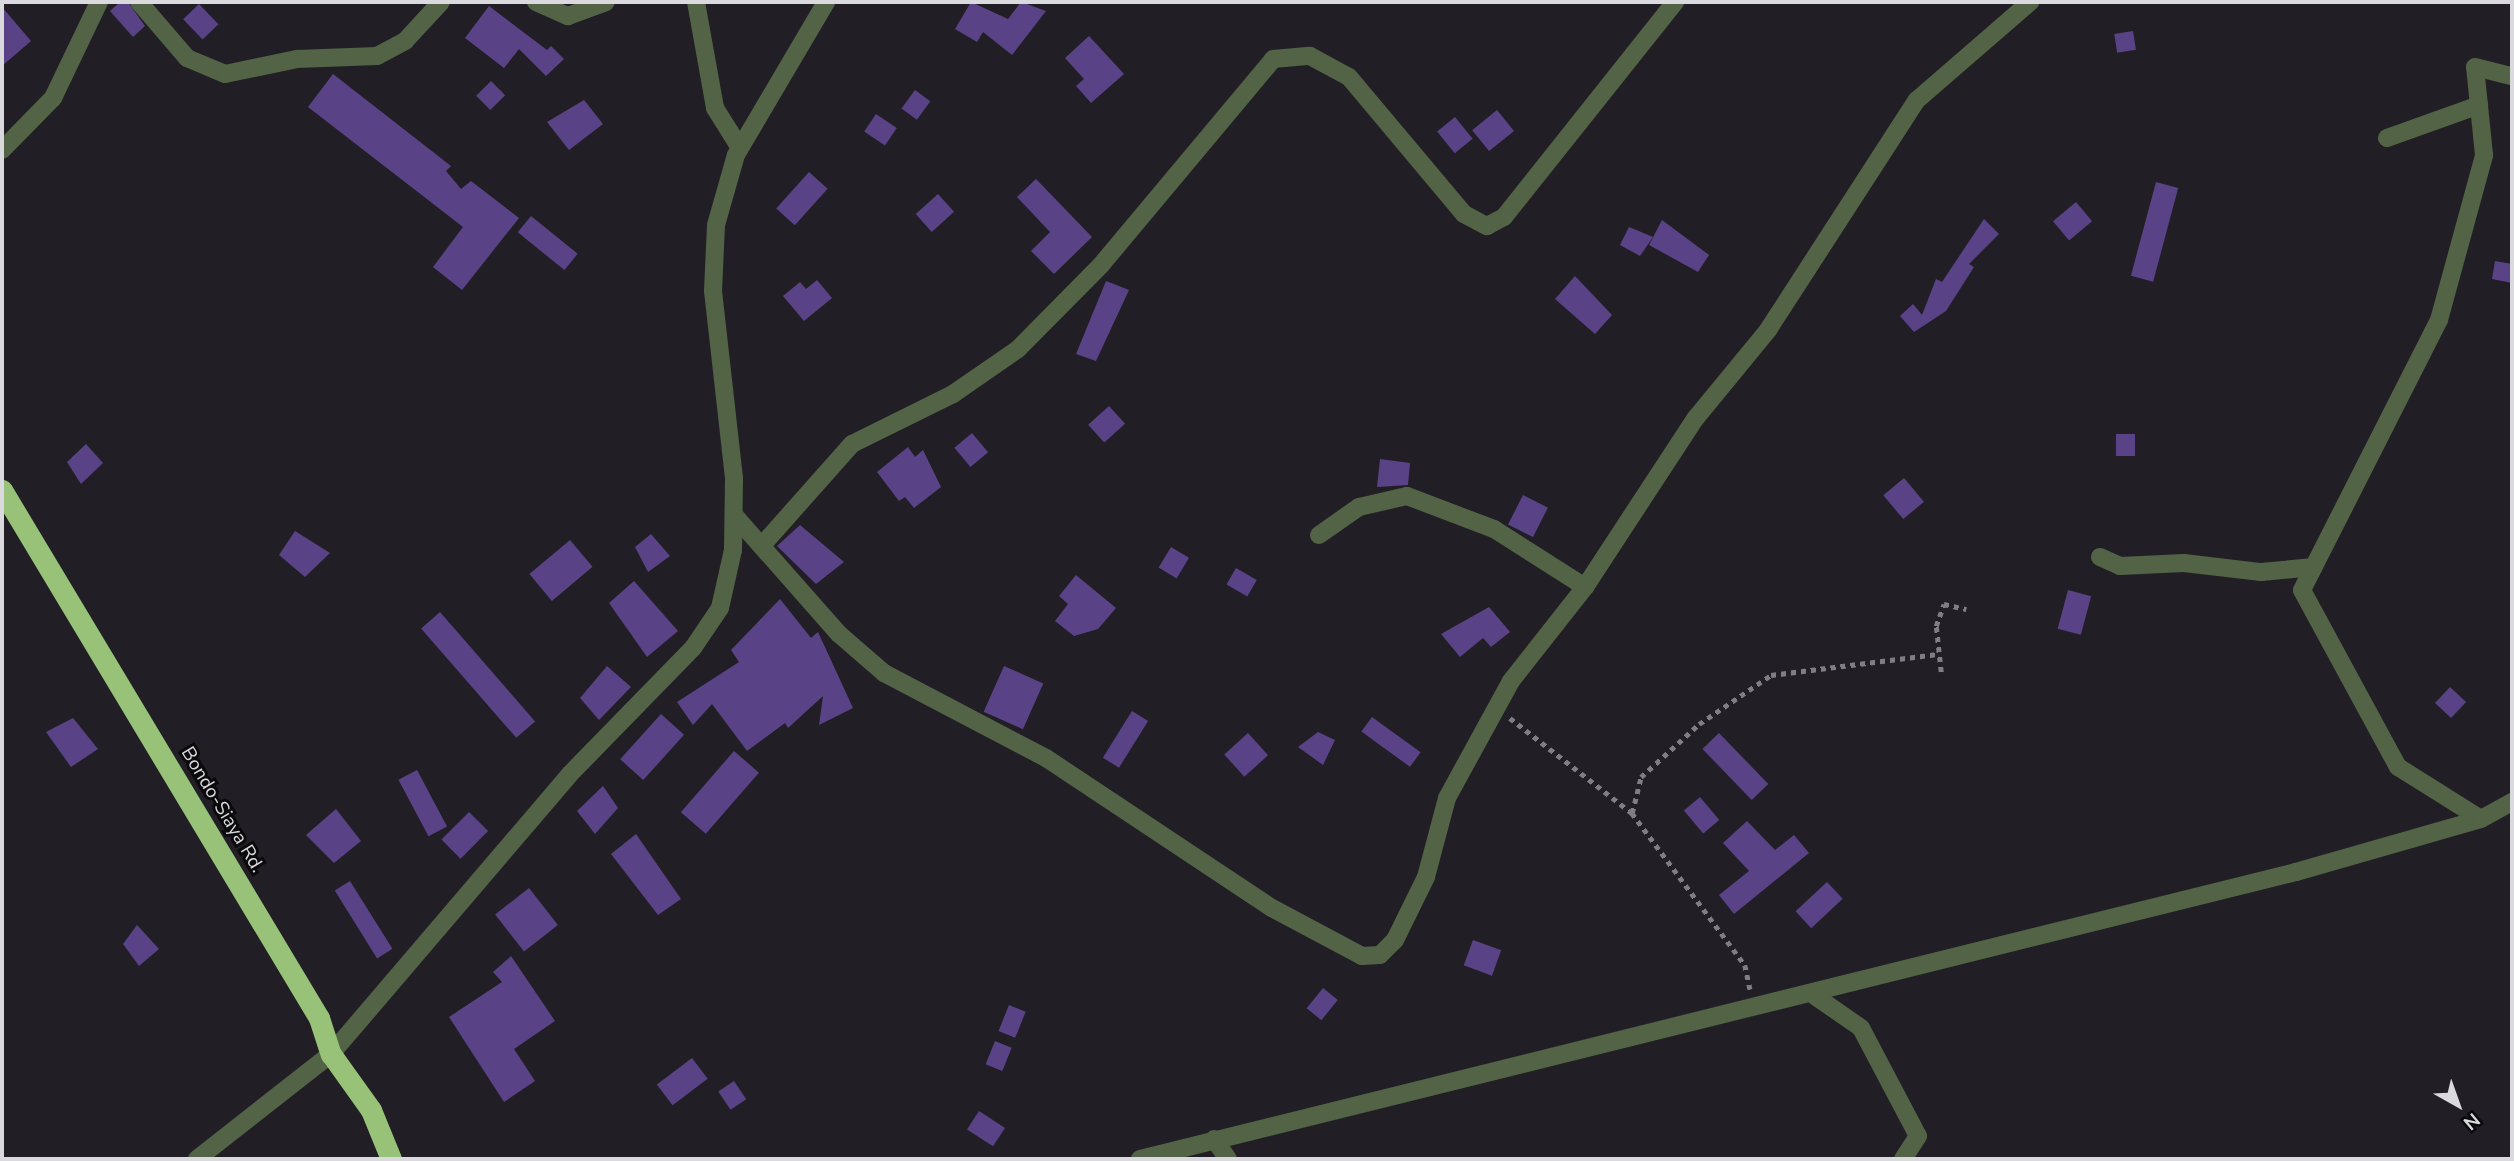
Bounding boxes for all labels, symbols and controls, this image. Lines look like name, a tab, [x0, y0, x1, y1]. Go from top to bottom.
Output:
street label: Bondo-Siaya Rd.	[176, 743, 268, 877]
north arrow	[2423, 1070, 2493, 1140]
text: N	[2458, 1107, 2485, 1136]

